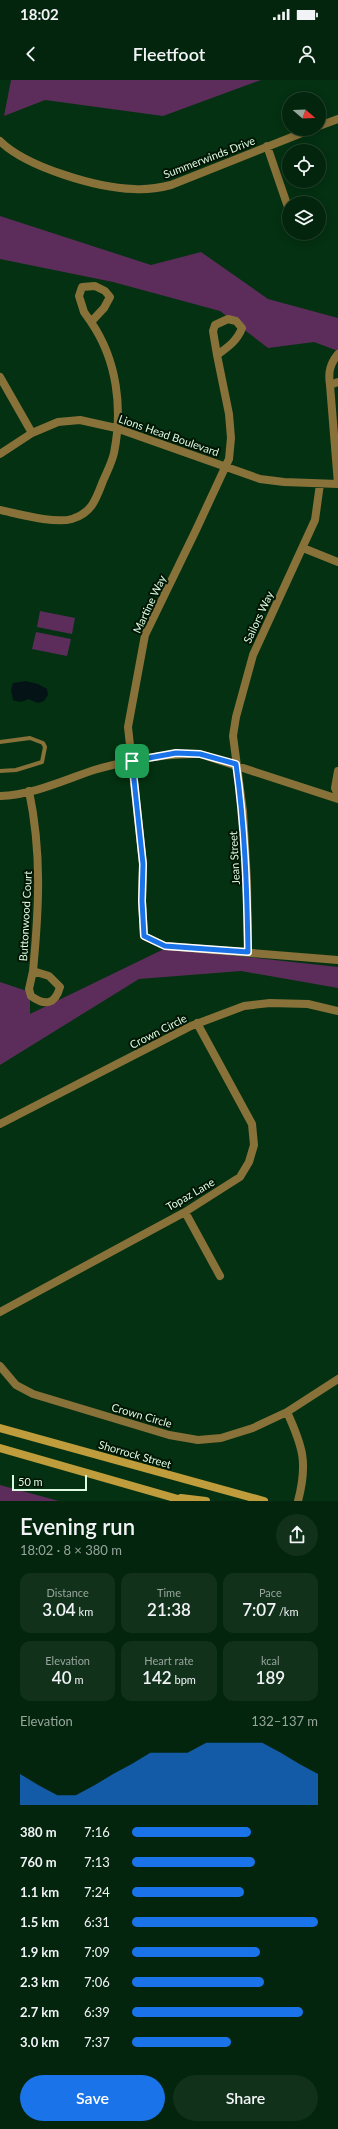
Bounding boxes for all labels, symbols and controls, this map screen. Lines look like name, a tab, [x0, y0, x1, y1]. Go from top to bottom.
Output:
text: 18:02	[20, 5, 59, 23]
icon: back	[20, 43, 42, 65]
text: Fleetfoot	[133, 43, 205, 65]
icon: person	[296, 43, 318, 65]
north arrow	[282, 92, 326, 136]
map controls	[282, 92, 326, 240]
street label: Summerwinds Drive	[161, 133, 257, 180]
button: locate	[282, 144, 326, 188]
button: layers	[282, 196, 326, 240]
street label: Lions Head Boulevard	[117, 412, 221, 458]
street label: Martine Way	[130, 573, 168, 635]
street label: Sailors Way	[240, 589, 276, 645]
pin	[115, 744, 149, 778]
icon: arrive	[121, 750, 143, 772]
street label: Jean Street	[226, 831, 242, 885]
street label: Buttonwood Court	[16, 870, 34, 962]
street label: Crown Circle	[127, 1011, 189, 1051]
street label: Topaz Lane	[163, 1175, 217, 1213]
street label: Crown Circle	[110, 1400, 174, 1430]
street label: Shorrock Street	[97, 1437, 173, 1471]
scale bar	[12, 1473, 87, 1492]
text: 50 m	[18, 1475, 43, 1488]
text: Evening run	[20, 1513, 135, 1540]
button: share	[276, 1514, 318, 1556]
text: 18:02 · 8 × 380 m	[20, 1542, 122, 1558]
text: Distance	[47, 1586, 89, 1599]
text: Time	[157, 1586, 181, 1599]
text: Pace	[259, 1586, 282, 1599]
text: 3.04	[42, 1599, 76, 1620]
text: 21:38	[147, 1599, 191, 1620]
text: 7:07	[242, 1599, 276, 1620]
text: km	[76, 1605, 93, 1618]
text: /km	[276, 1605, 299, 1618]
text: Elevation	[45, 1654, 90, 1667]
text: Heart rate	[144, 1654, 194, 1667]
text: kcal	[261, 1654, 280, 1667]
text: 40	[52, 1667, 72, 1688]
text: 142	[142, 1667, 172, 1688]
text: 189	[256, 1667, 285, 1688]
text: m	[72, 1673, 83, 1686]
text: bpm	[172, 1673, 196, 1686]
text: Elevation	[20, 1713, 73, 1729]
text: 132–137 m	[251, 1713, 318, 1729]
text: 380 m	[20, 1824, 57, 1840]
text: 7:16	[84, 1824, 110, 1840]
text: 760 m	[20, 1854, 57, 1870]
text: 7:13	[84, 1854, 110, 1870]
text: 1.1 km	[20, 1884, 59, 1900]
text: 7:24	[84, 1884, 110, 1900]
text: 1.5 km	[20, 1914, 59, 1930]
text: 6:31	[84, 1914, 110, 1930]
text: 1.9 km	[20, 1944, 59, 1960]
text: 7:09	[84, 1944, 110, 1960]
text: 2.3 km	[20, 1974, 59, 1990]
text: 7:06	[84, 1974, 110, 1990]
text: 2.7 km	[20, 2004, 59, 2020]
text: 6:39	[84, 2004, 110, 2020]
text: 3.0 km	[20, 2034, 59, 2050]
text: 7:37	[84, 2034, 110, 2050]
button: Save	[20, 2075, 165, 2121]
button: Share	[173, 2075, 318, 2121]

